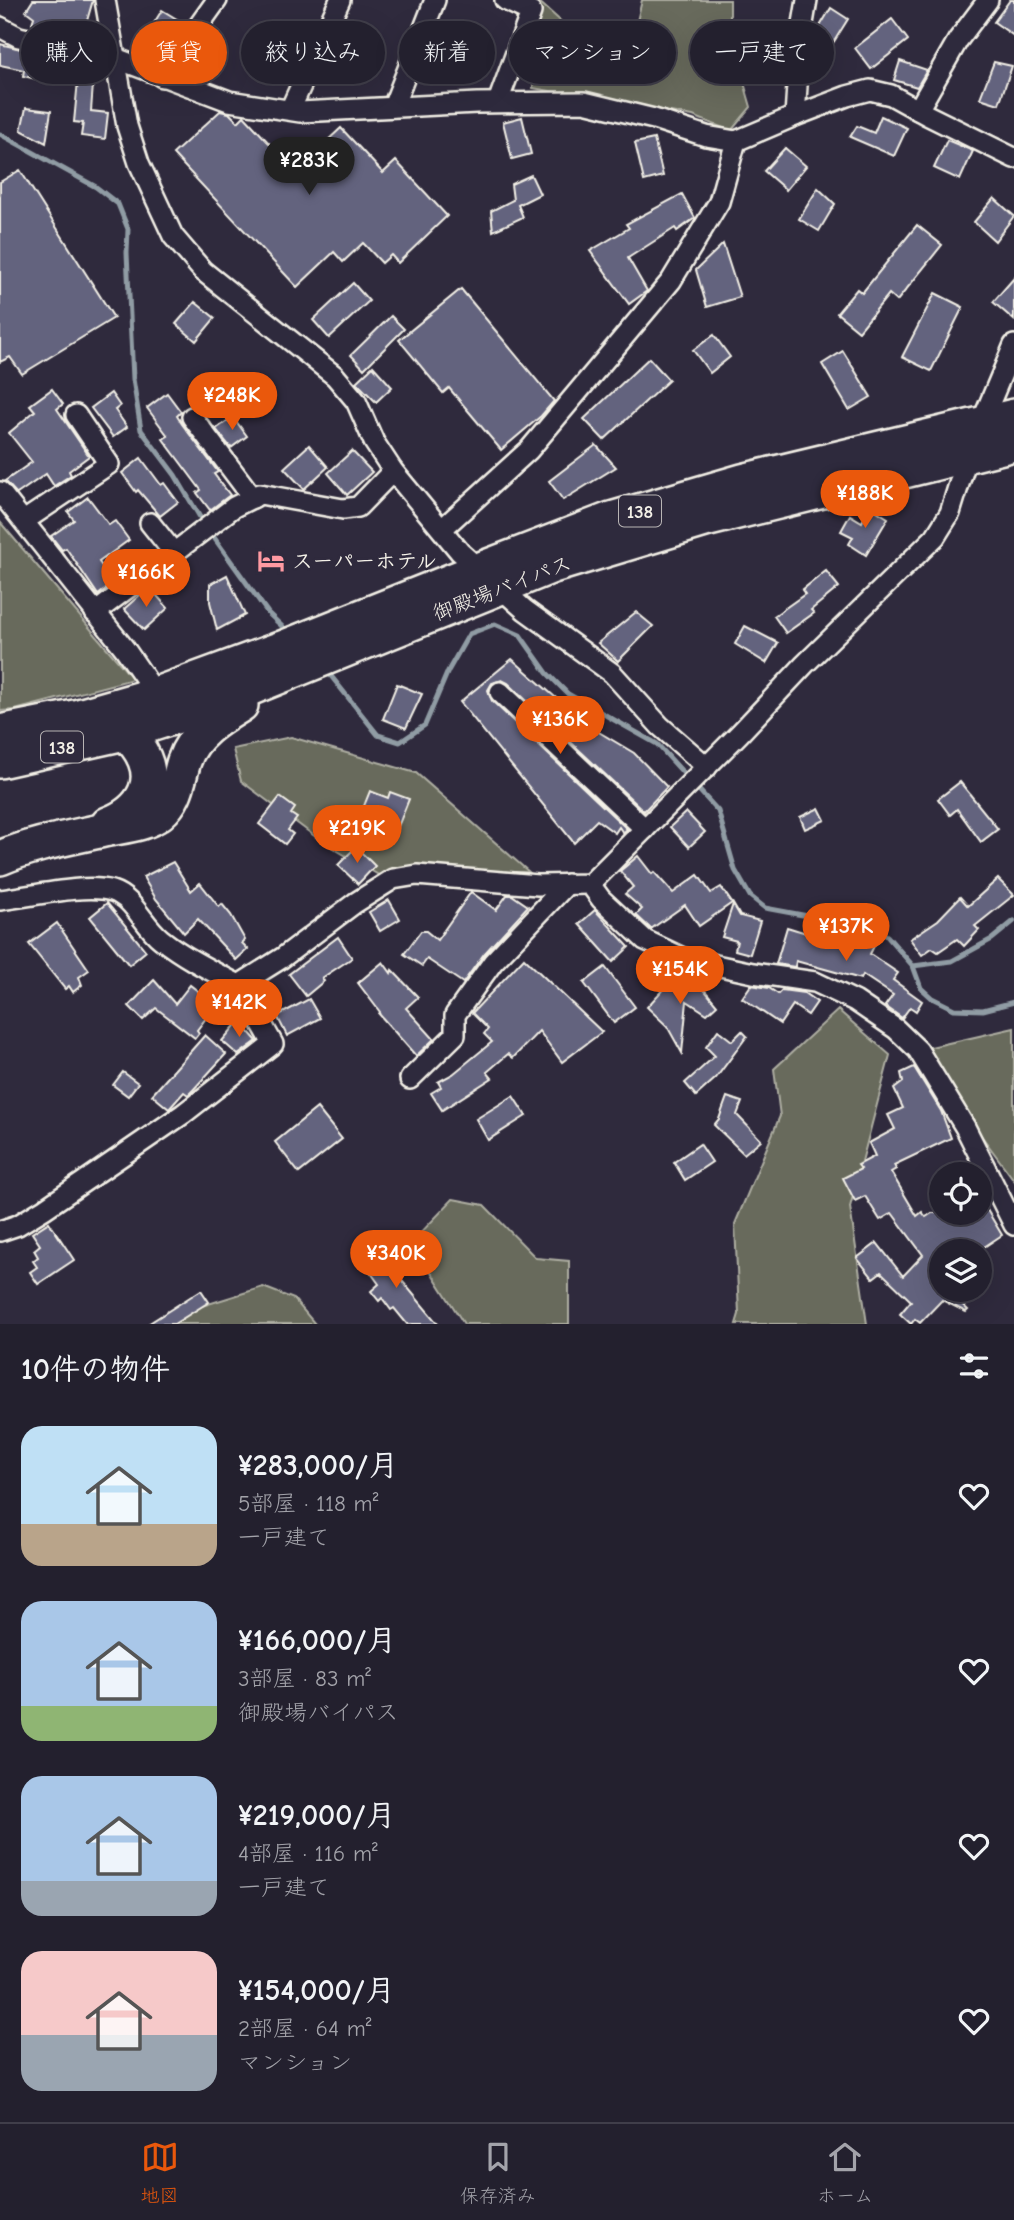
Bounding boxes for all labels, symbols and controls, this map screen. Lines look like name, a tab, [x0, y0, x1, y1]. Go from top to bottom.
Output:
chip: 購入	[21, 21, 117, 84]
chip: 賃貸	[131, 21, 227, 84]
chip: 絞り込み	[241, 21, 385, 84]
chip: 新着	[399, 21, 495, 84]
chip: マンション	[509, 21, 676, 84]
chip: 一戸建て	[690, 21, 834, 84]
pin: ¥283K	[260, 138, 358, 197]
text: ¥283K	[280, 146, 338, 173]
pin: ¥248K	[183, 372, 281, 432]
text: ¥248K	[203, 381, 261, 408]
pin: ¥188K	[816, 470, 914, 530]
text: ¥188K	[837, 479, 893, 506]
road number: 138	[619, 496, 661, 526]
hotel icon: スーパーホテル	[256, 546, 286, 576]
place label: スーパーホテル	[292, 549, 437, 573]
pin: ¥166K	[97, 550, 195, 609]
street label: 御殿場バイパス	[429, 551, 575, 625]
text: ¥166K	[117, 558, 175, 585]
pin: ¥136K	[511, 696, 609, 756]
text: ¥136K	[532, 705, 588, 732]
road number: 138	[41, 732, 83, 762]
pin: ¥219K	[308, 806, 406, 865]
text: ¥219K	[329, 814, 385, 841]
pin: ¥137K	[797, 904, 895, 963]
text: ¥137K	[819, 912, 874, 939]
pin: ¥154K	[631, 946, 729, 1006]
text: ¥154K	[652, 955, 708, 982]
pin: ¥142K	[190, 979, 288, 1039]
text: ¥142K	[211, 988, 267, 1015]
map controls	[929, 1162, 992, 1302]
button: locate	[929, 1162, 992, 1225]
pin: ¥340K	[347, 1230, 445, 1290]
text: ¥340K	[366, 1239, 426, 1266]
button: layers	[929, 1239, 992, 1302]
icon: filters	[955, 1347, 993, 1385]
text: 10件の物件	[21, 1352, 170, 1387]
text: ¥283,000/月	[238, 1448, 398, 1483]
icon: home	[77, 1454, 161, 1538]
icon: heart	[955, 1477, 993, 1515]
text: 5部屋 · 118 m²	[238, 1490, 378, 1517]
text: 一戸建て	[238, 1524, 330, 1551]
text: ¥166,000/月	[238, 1623, 396, 1658]
icon: home	[77, 1629, 161, 1713]
icon: heart	[955, 1652, 993, 1690]
text: 3部屋 · 83 m²	[238, 1665, 371, 1692]
text: 御殿場バイパス	[238, 1699, 399, 1726]
text: ¥219,000/月	[238, 1798, 396, 1833]
icon: home	[77, 1804, 161, 1888]
icon: heart	[955, 1827, 993, 1865]
text: 4部屋 · 116 m²	[238, 1840, 378, 1867]
text: 一戸建て	[238, 1874, 330, 1901]
text: ¥154,000/月	[238, 1973, 395, 2008]
icon: home	[77, 1979, 161, 2063]
icon: heart	[955, 2002, 993, 2040]
text: 2部屋 · 64 m²	[238, 2015, 371, 2042]
text: マンション	[238, 2049, 352, 2076]
tab: 地図	[141, 2138, 179, 2207]
tab: 保存済み	[460, 2138, 536, 2207]
tab: ホーム	[817, 2138, 873, 2207]

